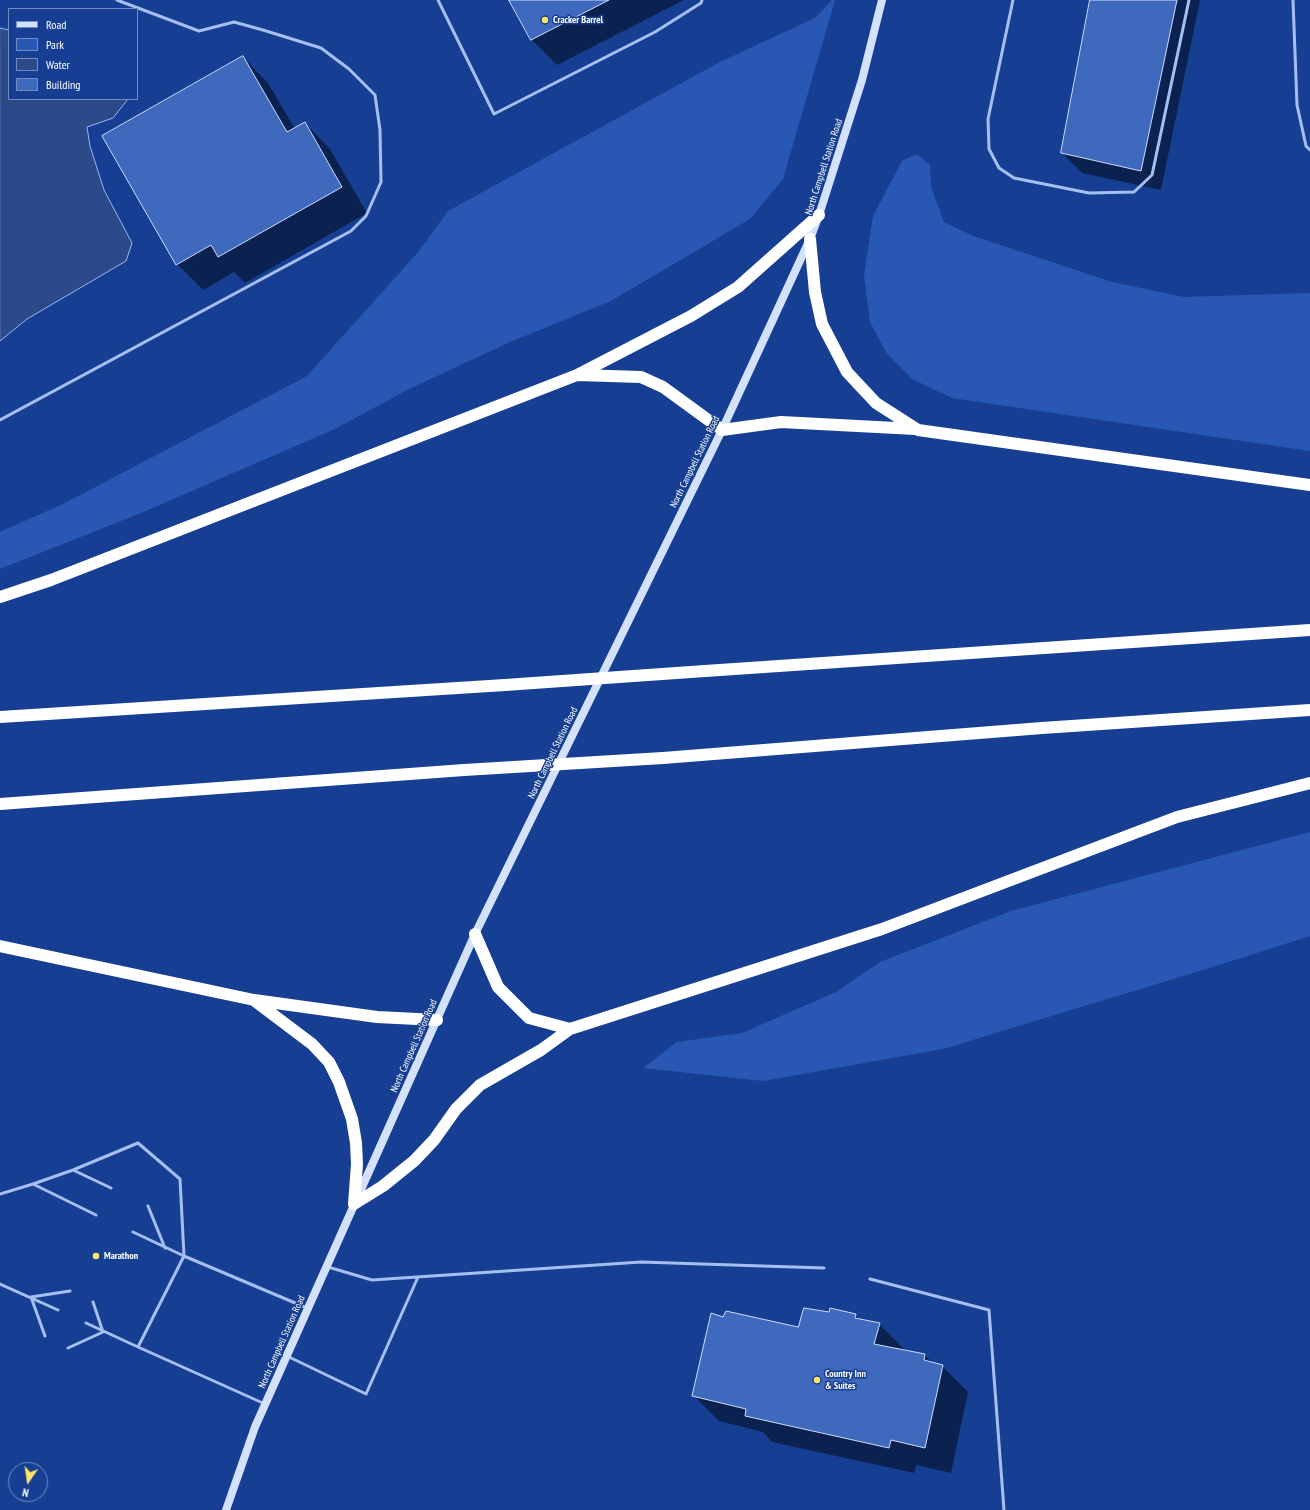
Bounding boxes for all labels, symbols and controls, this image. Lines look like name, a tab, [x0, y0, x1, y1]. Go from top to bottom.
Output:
legend	[8, 8, 138, 100]
place label: Cracker Barrel	[553, 14, 603, 26]
marker: Cracker Barrel	[540, 15, 550, 25]
text: Road	[46, 17, 66, 32]
text: Park	[46, 37, 64, 52]
text: Water	[46, 57, 70, 72]
text: Building	[46, 77, 81, 92]
street label: North Campbell Station Road	[803, 117, 845, 217]
street label: North Campbell Station Road	[668, 414, 722, 510]
street label: North Campbell Station Road	[526, 705, 580, 801]
street label: North Campbell Station Road	[388, 998, 440, 1094]
place label: Marathon	[104, 1250, 138, 1262]
marker: Marathon	[91, 1251, 101, 1261]
street label: North Campbell Station Road	[256, 1294, 308, 1390]
place label: Country Inn & Suites	[825, 1368, 866, 1392]
marker: Country Inn & Suites	[812, 1375, 822, 1385]
north arrow	[8, 1462, 48, 1502]
text: N	[21, 1485, 30, 1500]

